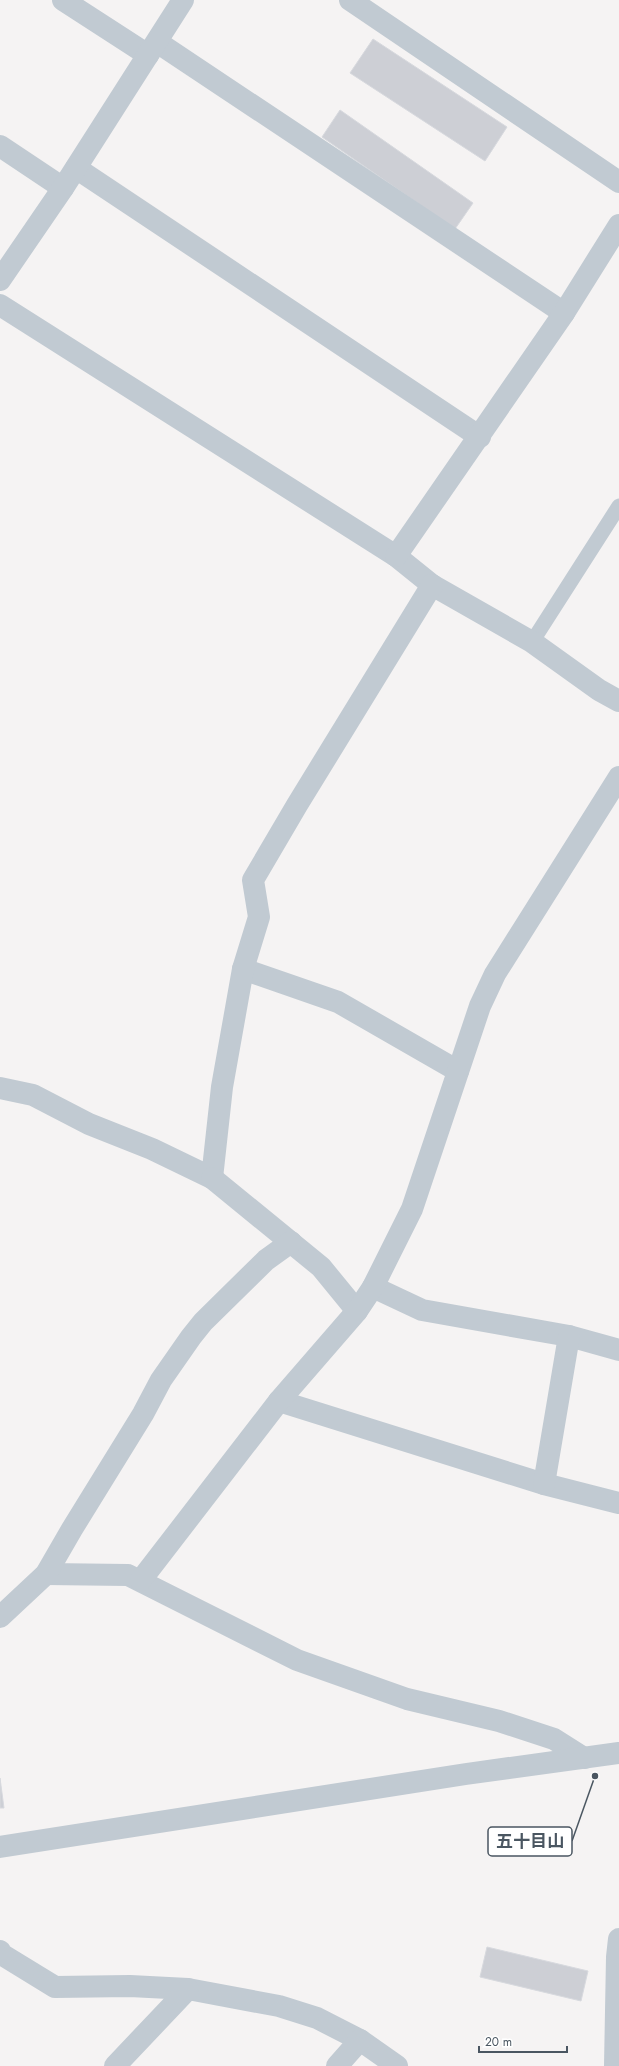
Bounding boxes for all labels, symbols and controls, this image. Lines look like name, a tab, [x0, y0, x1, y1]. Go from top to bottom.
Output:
callout: 五十目山	[488, 1827, 572, 1856]
text: 五十目山	[496, 1829, 564, 1853]
scale bar	[479, 2028, 567, 2054]
text: 20 m	[485, 2033, 512, 2051]

